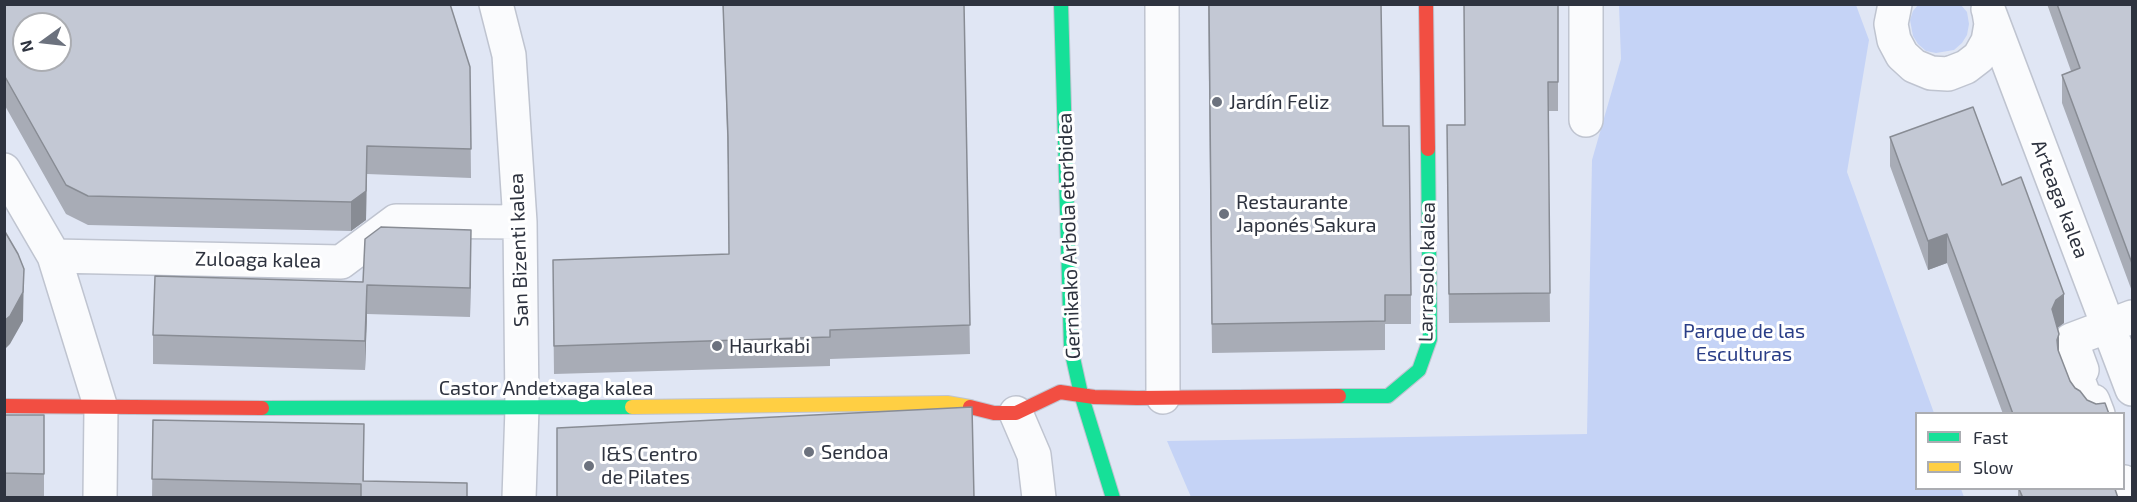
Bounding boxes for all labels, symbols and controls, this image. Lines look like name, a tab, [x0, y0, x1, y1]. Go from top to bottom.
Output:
north arrow	[12, 12, 72, 72]
text: N	[15, 38, 37, 54]
place label: Jardín Feliz	[1229, 90, 1329, 114]
marker: Jardín Feliz	[1210, 95, 1224, 109]
street label: Gernikako Arbola etorbidea	[1053, 112, 1085, 360]
street label: Arteaga kalea	[2026, 136, 2094, 262]
street label: San Bizenti kalea	[504, 173, 534, 327]
place label: Restaurante Japonés Sakura	[1236, 190, 1376, 237]
street label: Larrasolo kalea	[1414, 202, 1440, 342]
marker: Restaurante Japonés Sakura	[1217, 207, 1231, 221]
street label: Zuloaga kalea	[195, 247, 321, 273]
park label: Parque de las Esculturas	[1683, 319, 1805, 366]
place label: Haurkabi	[729, 334, 810, 358]
marker: Haurkabi	[710, 339, 724, 353]
street label: Castor Andetxaga kalea	[439, 376, 653, 400]
legend	[1915, 412, 2125, 490]
text: Fast	[1973, 426, 2008, 448]
place label: Sendoa	[821, 440, 888, 464]
place label: I&S Centro de Pilates	[601, 442, 698, 489]
marker: Sendoa	[802, 445, 816, 459]
text: Slow	[1973, 456, 2013, 478]
marker: I&S Centro de Pilates	[582, 459, 596, 473]

